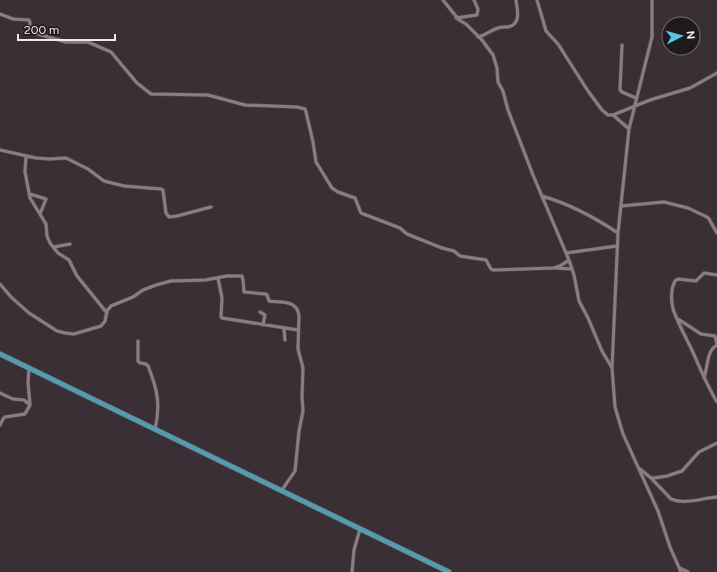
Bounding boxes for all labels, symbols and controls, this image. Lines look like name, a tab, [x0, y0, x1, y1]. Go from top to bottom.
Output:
scale bar	[18, 16, 115, 42]
north arrow	[661, 16, 701, 56]
text: 200 m	[24, 23, 59, 37]
text: N	[684, 30, 697, 40]

